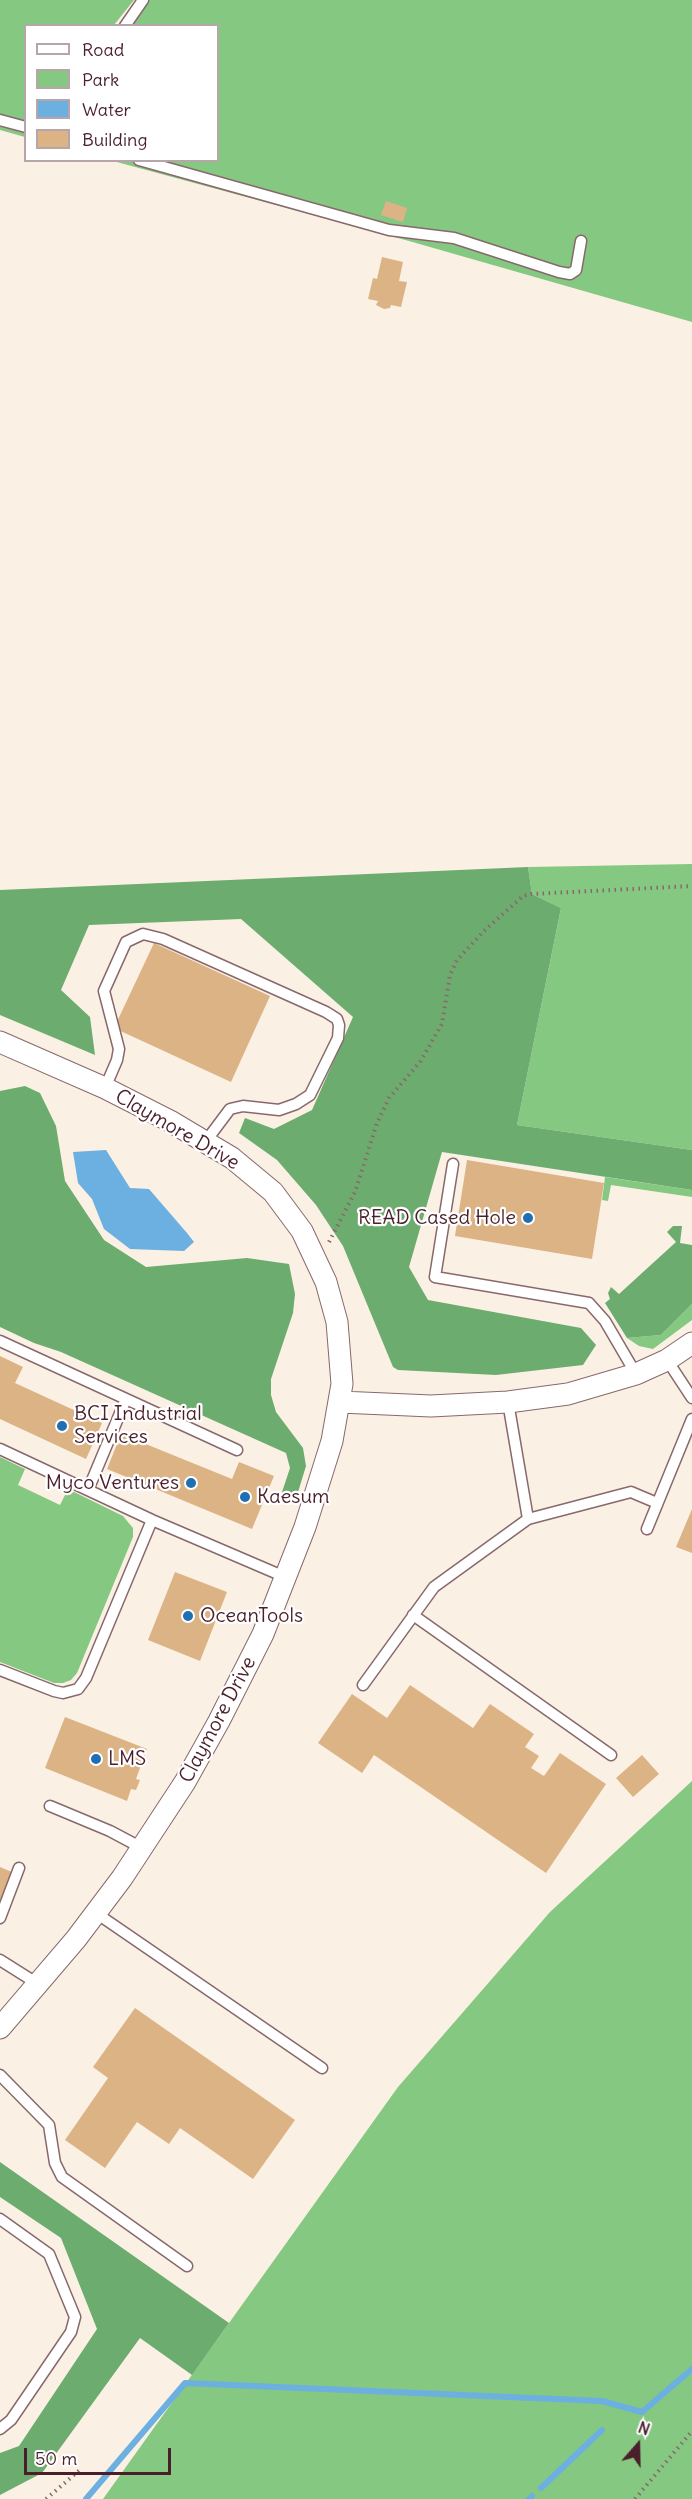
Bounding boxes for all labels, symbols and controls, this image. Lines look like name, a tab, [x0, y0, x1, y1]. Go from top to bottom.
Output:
legend	[24, 24, 219, 162]
text: Road	[82, 38, 124, 61]
text: Park	[82, 68, 119, 91]
text: Water	[82, 98, 131, 121]
text: Building	[82, 128, 147, 151]
street label: Claymore Drive	[111, 1085, 243, 1175]
place label: READ Cased Hole	[358, 1206, 516, 1230]
marker: READ Cased Hole	[521, 1211, 535, 1225]
place label: BCI Industrial Services	[74, 1402, 202, 1449]
marker: BCI Industrial Services	[55, 1419, 69, 1433]
place label: Myco Ventures	[46, 1471, 179, 1495]
marker: Myco Ventures	[184, 1476, 198, 1490]
place label: Kaesum	[257, 1485, 330, 1509]
marker: Kaesum	[238, 1490, 252, 1504]
place label: OceanTools	[200, 1604, 303, 1628]
marker: OceanTools	[181, 1609, 195, 1623]
street label: Claymore Drive	[175, 1653, 261, 1787]
place label: LMS	[108, 1747, 146, 1771]
marker: LMS	[89, 1752, 103, 1766]
north arrow	[608, 2415, 668, 2475]
text: N	[636, 2417, 653, 2439]
scale bar	[27, 2436, 174, 2474]
text: 50 m	[35, 2447, 77, 2470]

